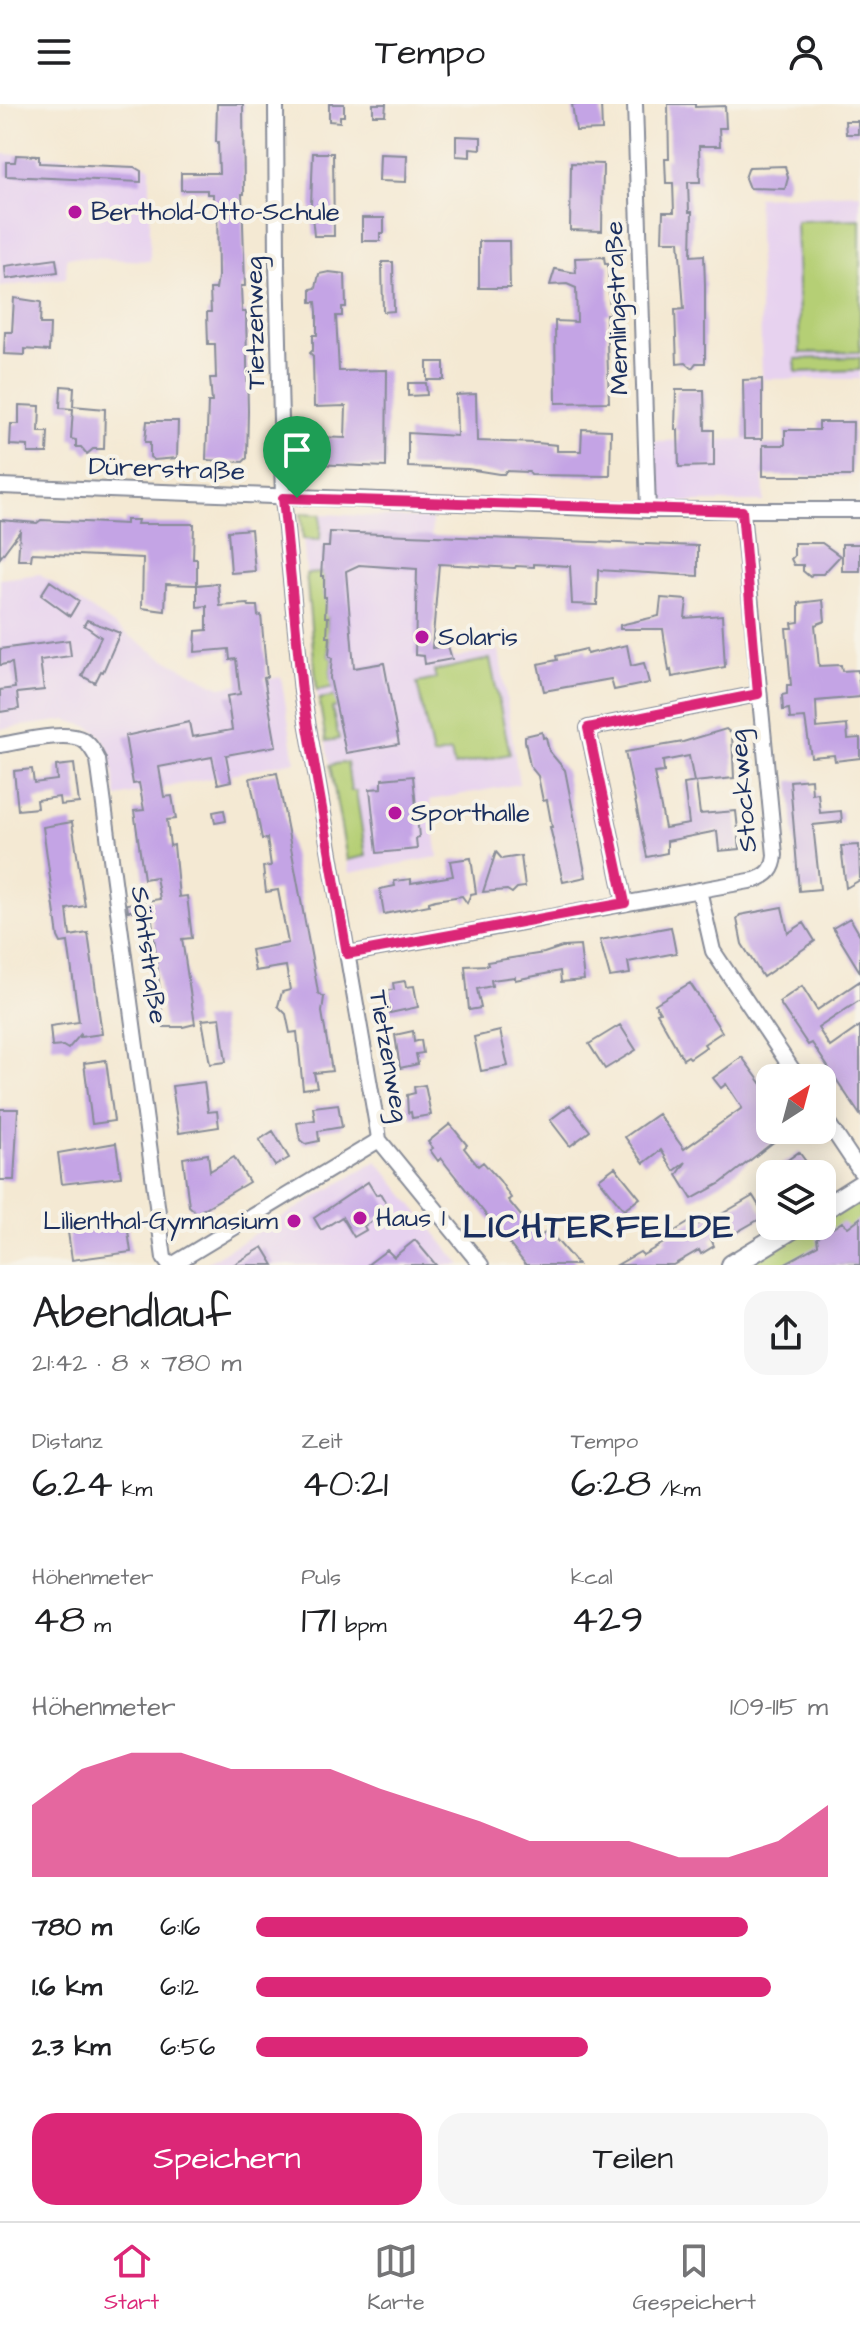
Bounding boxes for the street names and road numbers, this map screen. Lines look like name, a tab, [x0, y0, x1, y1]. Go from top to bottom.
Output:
street label: Memlingstraße	[596, 220, 640, 396]
street label: Tietzenweg	[236, 256, 276, 390]
street label: Dürerstraße	[88, 448, 246, 490]
street label: Stockweg	[720, 728, 768, 854]
street label: Söhtstraße	[122, 884, 176, 1026]
street label: Tietzenweg	[358, 987, 418, 1125]

